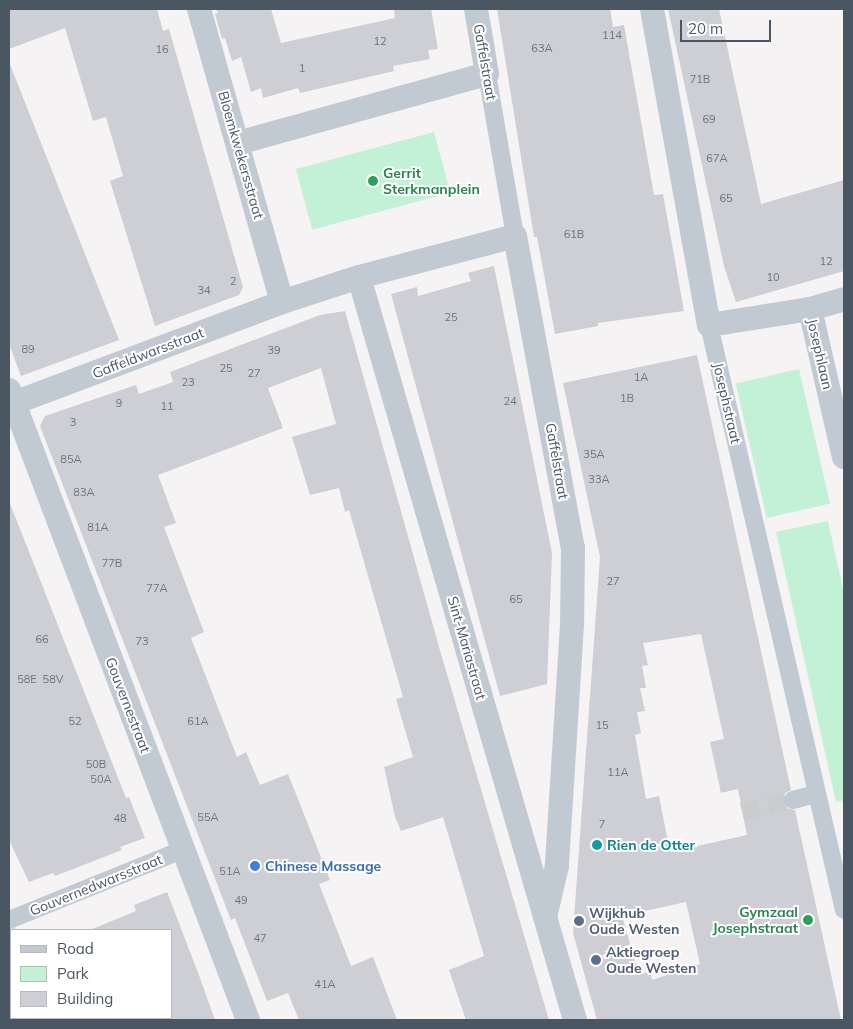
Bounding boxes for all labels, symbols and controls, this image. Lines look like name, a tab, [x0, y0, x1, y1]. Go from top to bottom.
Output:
scale bar	[683, 10, 774, 42]
text: 20 m	[688, 19, 723, 38]
street label: Gaffelstraat	[470, 23, 500, 101]
house number: 114	[602, 28, 622, 42]
house number: 12	[373, 34, 387, 48]
house number: 63A	[531, 41, 553, 55]
house number: 16	[155, 42, 169, 56]
house number: 1	[299, 61, 305, 75]
house number: 71B	[690, 72, 710, 86]
street label: Bloemkwekersstraat	[215, 89, 267, 221]
house number: 69	[702, 112, 716, 126]
house number: 67A	[706, 151, 728, 165]
place label: Gerrit Sterkmanplein	[383, 165, 480, 198]
marker: Gerrit Sterkmanplein	[367, 175, 379, 187]
house number: 65	[719, 191, 733, 205]
house number: 61B	[564, 227, 584, 241]
house number: 12	[819, 254, 833, 268]
house number: 10	[766, 270, 780, 284]
house number: 2	[230, 274, 236, 288]
house number: 34	[197, 283, 211, 297]
house number: 25	[444, 310, 458, 324]
street label: Josephlaan	[804, 317, 836, 391]
street label: Gaffeldwarsstraat	[90, 324, 206, 382]
house number: 89	[21, 342, 35, 356]
house number: 39	[267, 343, 281, 357]
house number: 25	[219, 361, 233, 375]
street label: Josephstraat	[710, 361, 744, 445]
house number: 27	[247, 366, 261, 380]
house number: 1A	[634, 370, 648, 384]
house number: 23	[181, 375, 195, 389]
house number: 1B	[620, 391, 634, 405]
house number: 24	[503, 394, 517, 408]
house number: 9	[116, 396, 122, 410]
house number: 11	[160, 399, 174, 413]
house number: 3	[70, 415, 76, 429]
street label: Gaffelstraat	[542, 422, 572, 500]
house number: 35A	[583, 447, 605, 461]
house number: 85A	[60, 452, 82, 466]
house number: 33A	[588, 472, 610, 486]
house number: 83A	[73, 485, 95, 499]
house number: 81A	[87, 520, 109, 534]
house number: 77B	[102, 556, 122, 570]
house number: 27	[606, 574, 620, 588]
house number: 77A	[146, 581, 168, 595]
house number: 65	[509, 592, 523, 606]
street label: Sint-Mariastraat	[444, 594, 490, 702]
house number: 66	[35, 632, 49, 646]
house number: 73	[135, 634, 149, 648]
street label: Gouvernestraat	[102, 655, 154, 755]
house number: 58E	[17, 672, 37, 686]
house number: 58V	[43, 672, 63, 686]
house number: 52	[68, 714, 82, 728]
house number: 61A	[187, 714, 209, 728]
house number: 15	[595, 718, 609, 732]
house number: 50B	[86, 757, 106, 771]
house number: 11A	[607, 765, 629, 779]
house number: 50A	[90, 772, 112, 786]
house number: 55A	[197, 810, 219, 824]
house number: 48	[113, 811, 127, 825]
house number: 7	[599, 817, 605, 831]
place label: Rien de Otter	[607, 837, 695, 853]
marker: Rien de Otter	[591, 839, 603, 851]
street label: Gouvernedwarsstraat	[27, 851, 165, 919]
place label: Chinese Massage	[265, 858, 381, 874]
marker: Chinese Massage	[249, 860, 261, 872]
house number: 51A	[219, 864, 241, 878]
house number: 49	[234, 893, 248, 907]
place label: Gymzaal Josephstraat	[712, 904, 798, 936]
place label: Wijkhub Oude Westen	[589, 905, 679, 938]
marker: Gymzaal Josephstraat	[802, 914, 814, 926]
marker: Wijkhub Oude Westen	[573, 915, 585, 927]
legend	[10, 929, 172, 1019]
house number: 47	[253, 931, 267, 945]
text: Road	[57, 939, 94, 958]
place label: Aktiegroep Oude Westen	[606, 944, 696, 976]
marker: Aktiegroep Oude Westen	[590, 954, 602, 966]
text: Park	[57, 964, 89, 983]
house number: 41A	[314, 977, 336, 991]
text: Building	[57, 989, 113, 1008]

